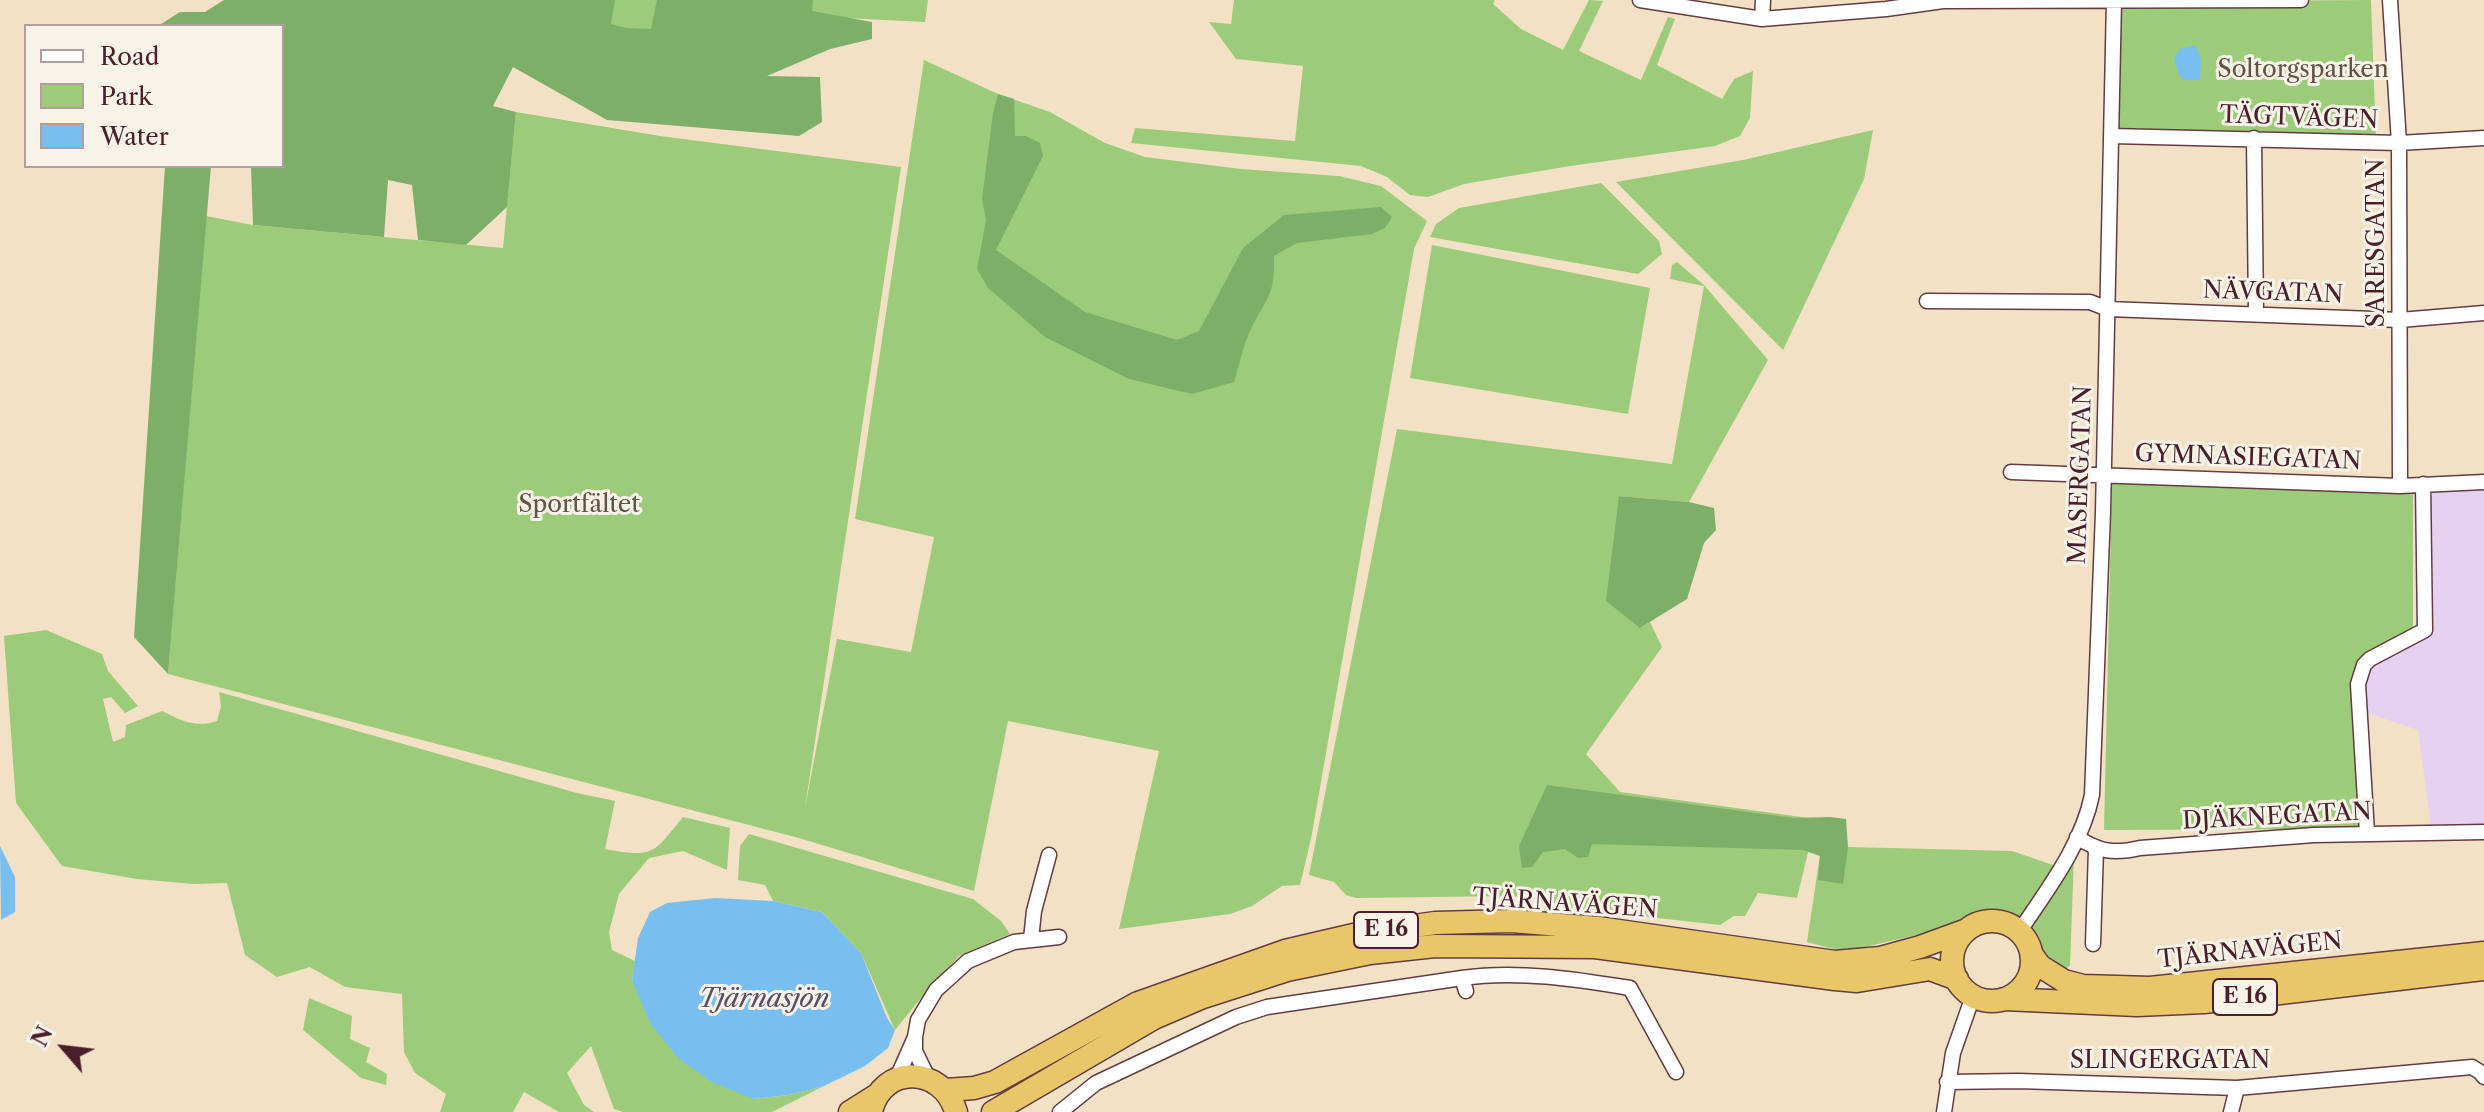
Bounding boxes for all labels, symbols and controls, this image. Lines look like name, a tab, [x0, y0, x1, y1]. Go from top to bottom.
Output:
legend	[24, 24, 284, 168]
text: Road	[100, 42, 159, 71]
park label: Soltorgsparken	[2217, 56, 2389, 84]
text: Park	[100, 82, 152, 111]
street label: TÄGTVÄGEN	[2219, 101, 2379, 135]
text: Water	[100, 122, 169, 151]
street label: SARESGATAN	[2363, 159, 2391, 327]
street label: NÄVGATAN	[2202, 276, 2344, 310]
street label: MASERGATAN	[2063, 385, 2099, 565]
street label: GYMNASIEGATAN	[2134, 440, 2362, 476]
park label: Sportfältet	[518, 491, 640, 519]
street label: DJÄKNEGATAN	[2182, 798, 2372, 836]
street label: TJÄRNAVÄGEN	[1471, 883, 1659, 925]
road number: E 16	[1354, 912, 1418, 948]
street label: TJÄRNAVÄGEN	[2156, 927, 2344, 975]
road number: E 16	[2213, 979, 2277, 1015]
water label: Tjärnasjön	[699, 983, 829, 1015]
north arrow	[24, 1008, 104, 1088]
text: N	[26, 1022, 59, 1051]
street label: SLINGERGATAN	[2070, 1047, 2270, 1075]

